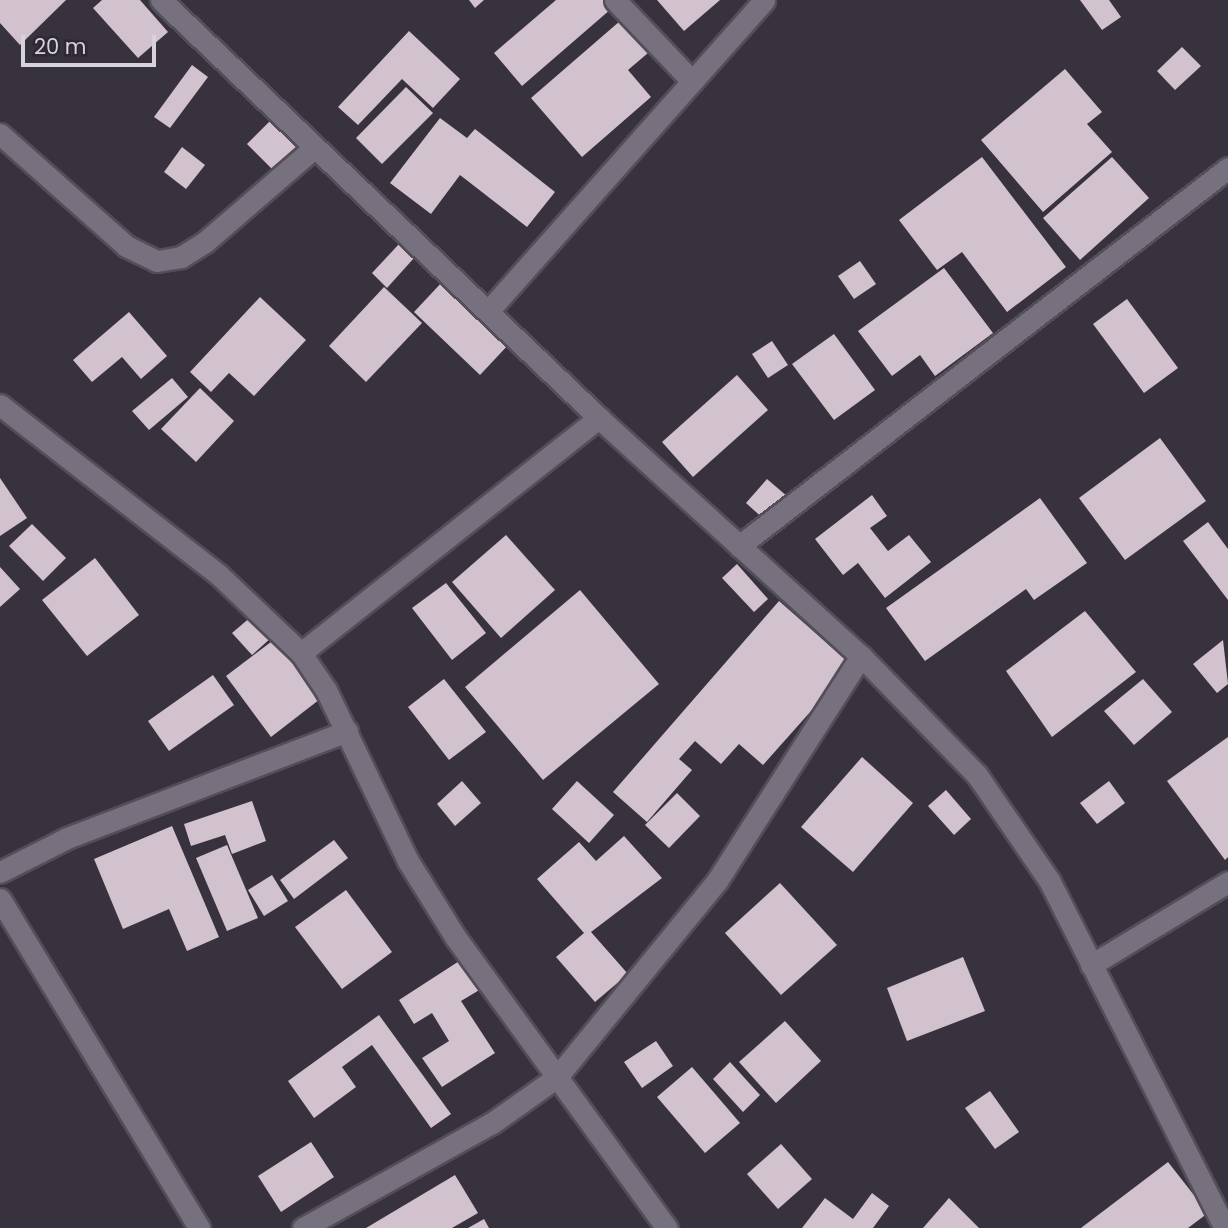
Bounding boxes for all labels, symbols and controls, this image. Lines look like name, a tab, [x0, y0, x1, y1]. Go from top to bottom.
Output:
scale bar	[24, 21, 159, 65]
text: 20 m	[34, 32, 87, 61]

